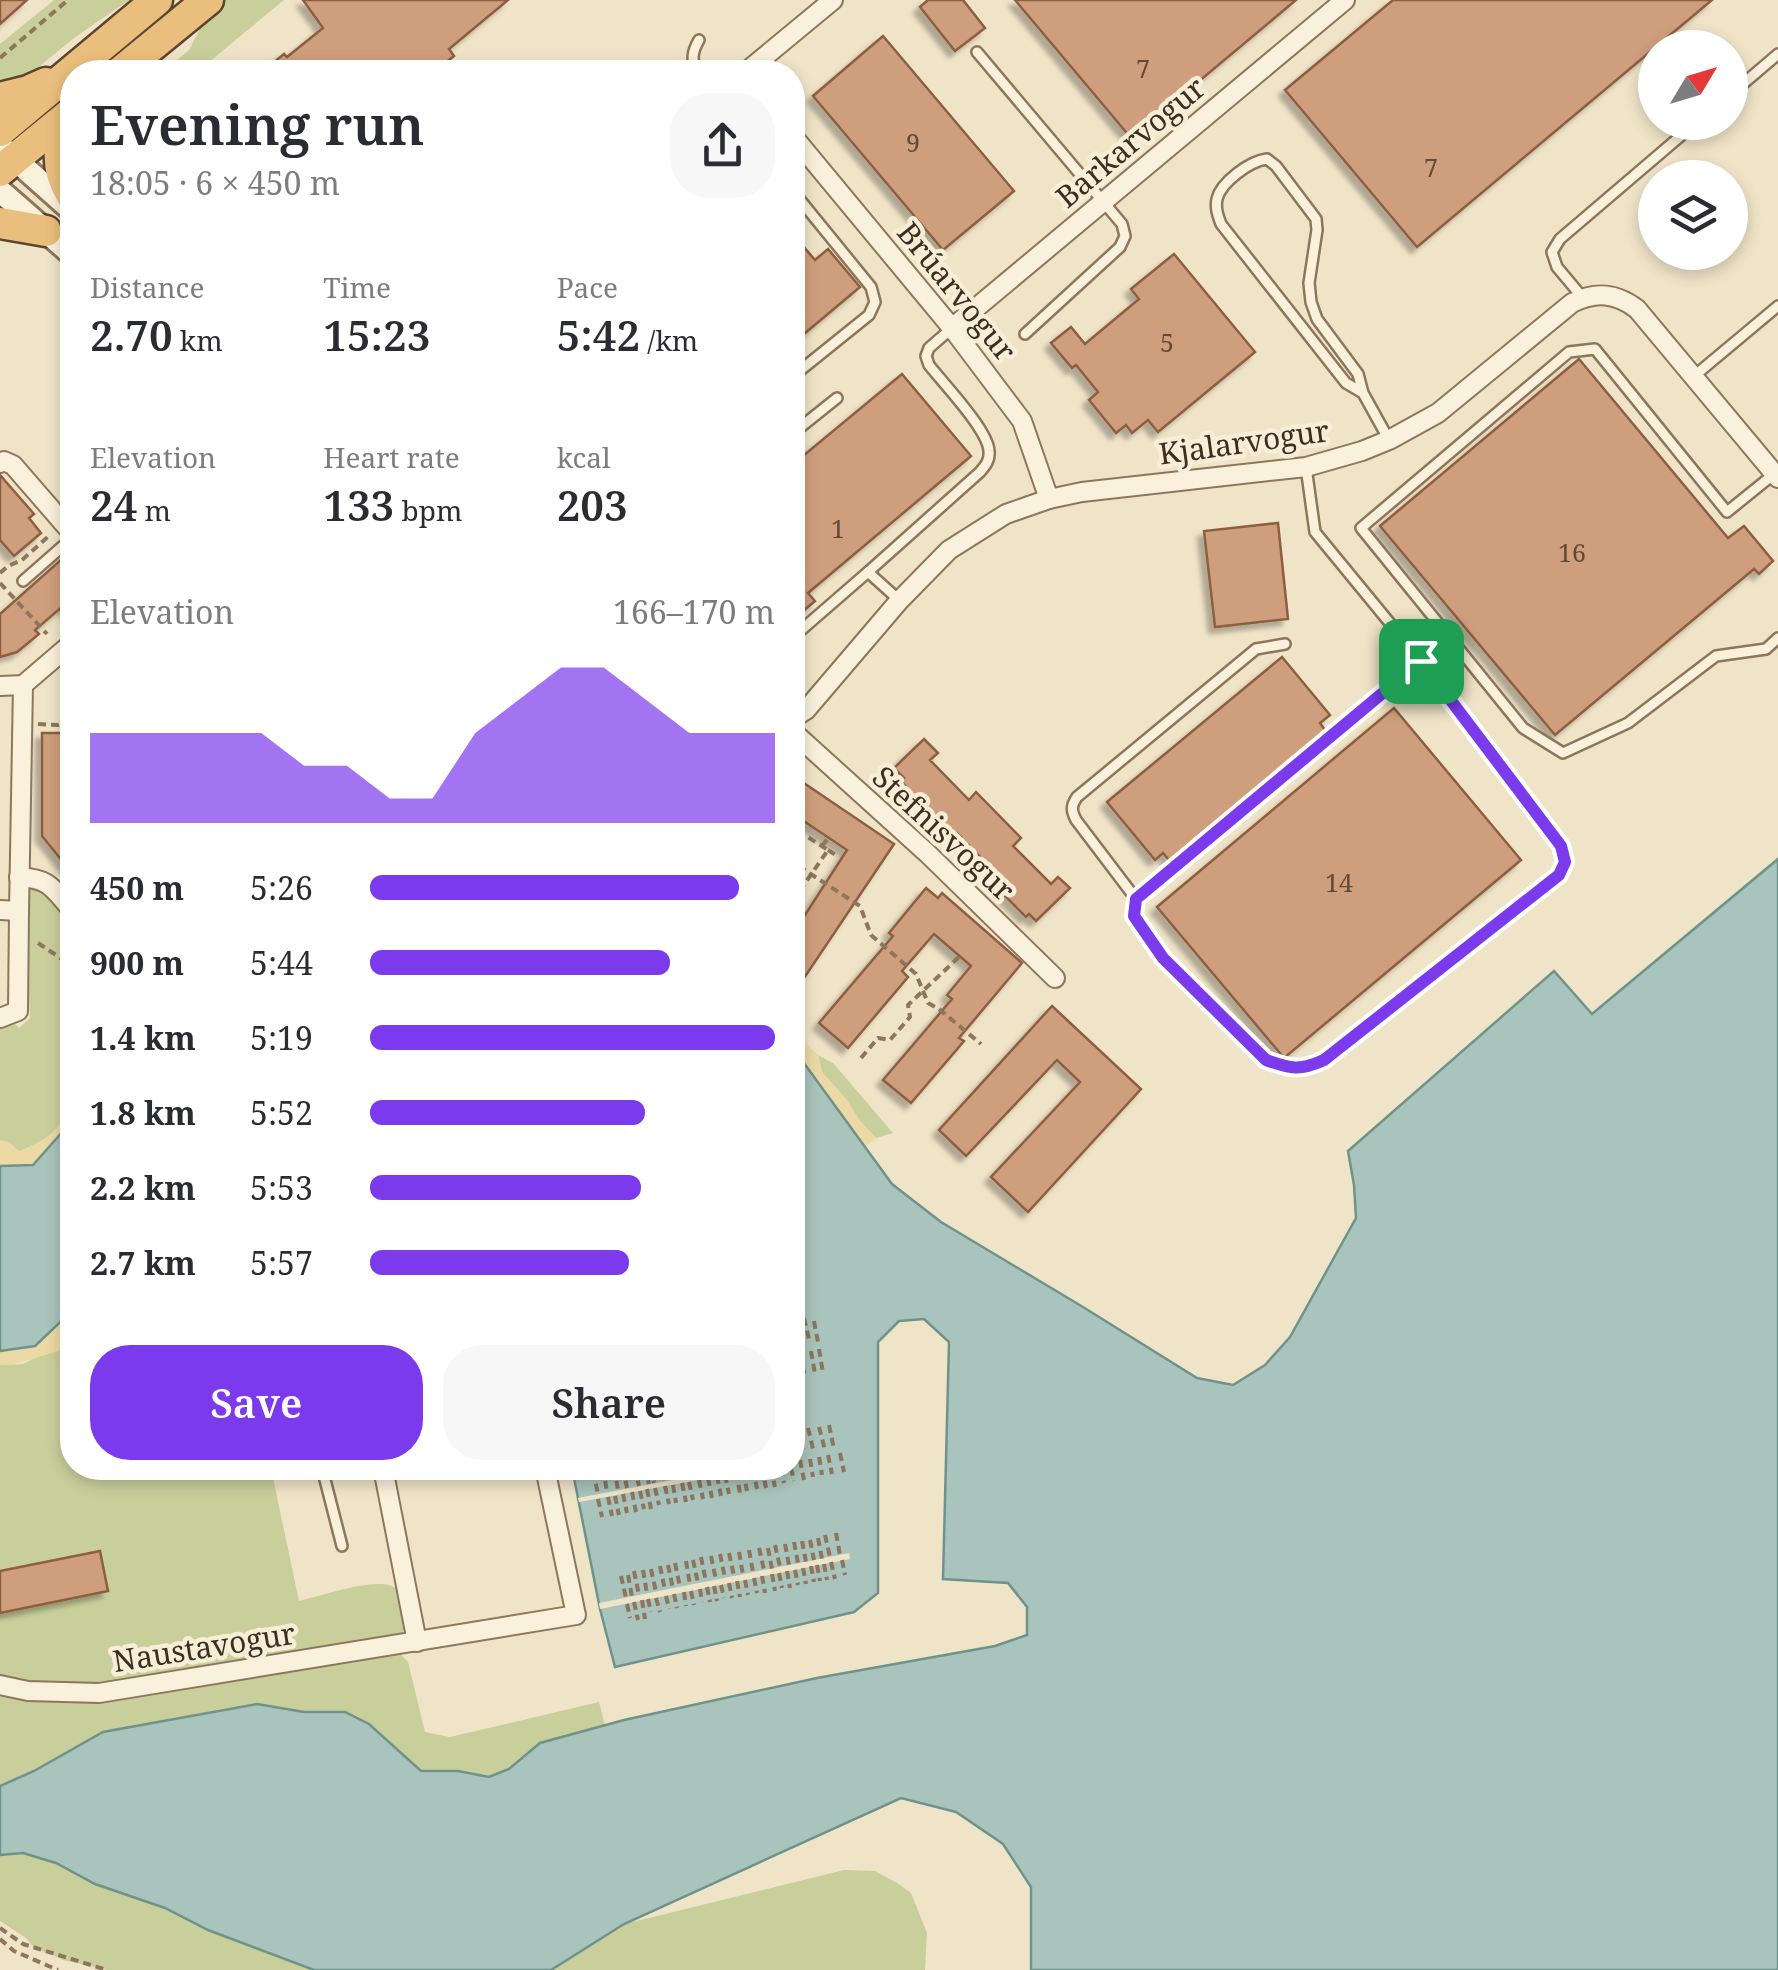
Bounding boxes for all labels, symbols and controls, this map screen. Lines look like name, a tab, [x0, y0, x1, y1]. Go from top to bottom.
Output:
north arrow	[1638, 30, 1748, 140]
map controls	[1638, 30, 1748, 270]
house number: 7	[1136, 51, 1150, 85]
street label: Barkarvogur	[1047, 67, 1213, 216]
text: Evening run	[90, 86, 425, 161]
button: share	[670, 93, 775, 198]
house number: 9	[906, 125, 920, 159]
house number: 7	[1424, 150, 1438, 184]
button: layers	[1638, 160, 1748, 270]
text: 18:05 · 6 × 450 m	[90, 161, 340, 204]
street label: Brúarvogur	[888, 213, 1026, 369]
text: Distance	[90, 268, 204, 306]
text: Time	[323, 268, 391, 306]
text: Pace	[557, 268, 618, 306]
text: 2.70	[90, 306, 173, 363]
text: 15:23	[323, 306, 430, 363]
text: 5:42	[557, 306, 640, 363]
text: km	[173, 321, 223, 359]
text: /km	[640, 321, 698, 359]
house number: 5	[1160, 325, 1174, 359]
street label: Kjalarvogur	[1156, 409, 1331, 474]
text: Elevation	[90, 438, 216, 476]
text: Heart rate	[323, 438, 460, 476]
text: kcal	[557, 438, 611, 476]
text: 24	[90, 476, 137, 533]
text: 133	[323, 476, 394, 533]
text: 203	[557, 476, 628, 533]
text: m	[137, 491, 171, 529]
text: bpm	[394, 491, 462, 529]
house number: 1	[831, 511, 845, 545]
house number: 16	[1558, 535, 1586, 569]
text: Elevation	[90, 590, 234, 633]
text: 166–170 m	[613, 590, 775, 633]
pin	[1379, 619, 1464, 704]
icon: arrive	[1394, 634, 1449, 689]
street label: Stefnisvogur	[864, 756, 1024, 909]
house number: 14	[1325, 865, 1353, 899]
text: 450 m	[90, 866, 184, 909]
text: 5:26	[250, 866, 313, 909]
text: 900 m	[90, 941, 184, 984]
text: 5:44	[250, 941, 313, 984]
text: 1.4 km	[90, 1016, 196, 1059]
text: 5:19	[250, 1016, 313, 1059]
text: 1.8 km	[90, 1091, 196, 1134]
text: 5:52	[250, 1091, 313, 1134]
text: 2.2 km	[90, 1166, 196, 1209]
text: 5:53	[250, 1166, 313, 1209]
text: 2.7 km	[90, 1241, 196, 1284]
text: 5:57	[250, 1241, 313, 1284]
button: Save	[90, 1345, 423, 1460]
button: Share	[443, 1345, 775, 1460]
street label: Naustavogur	[110, 1612, 298, 1681]

